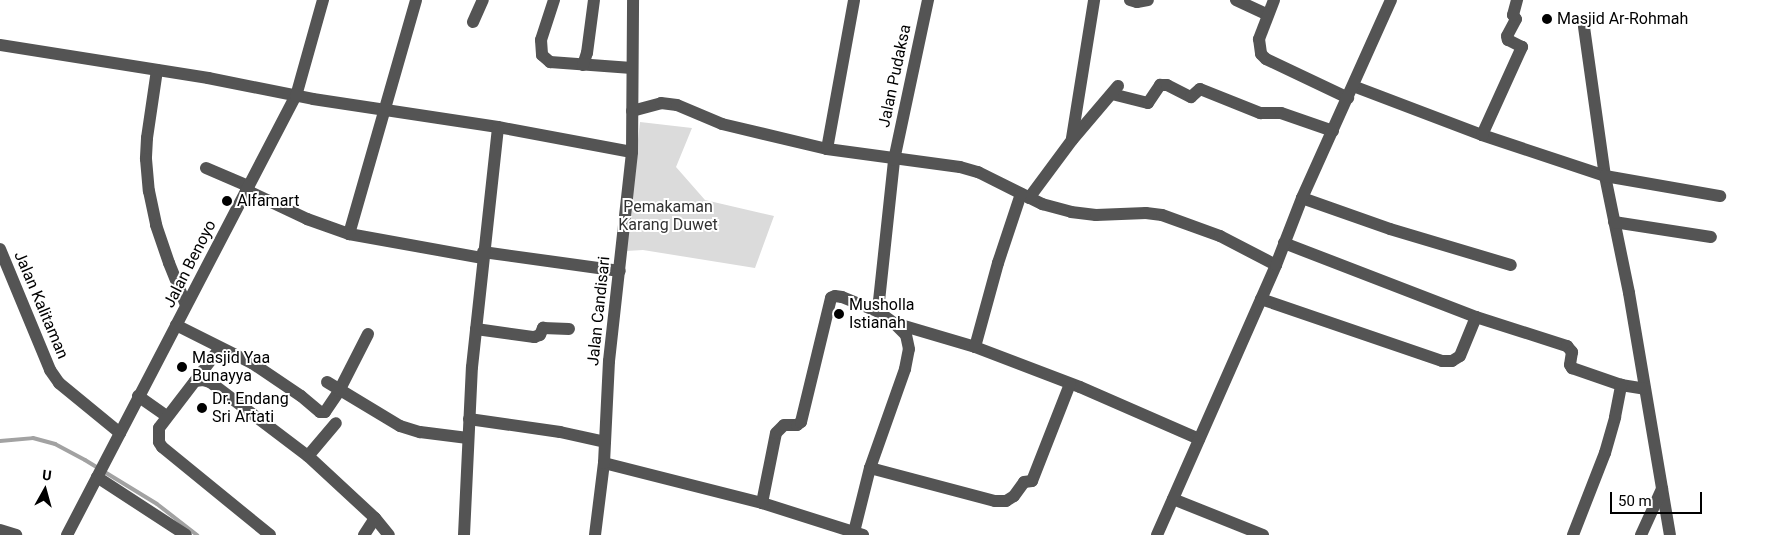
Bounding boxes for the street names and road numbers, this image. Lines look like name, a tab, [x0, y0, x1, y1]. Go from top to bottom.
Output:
street label: Jalan Pudaksa	[875, 23, 915, 129]
street label: Jalan Benoyo	[160, 217, 220, 311]
street label: Jalan Kalitaman	[10, 248, 72, 362]
street label: Jalan Candisari	[584, 255, 614, 367]

